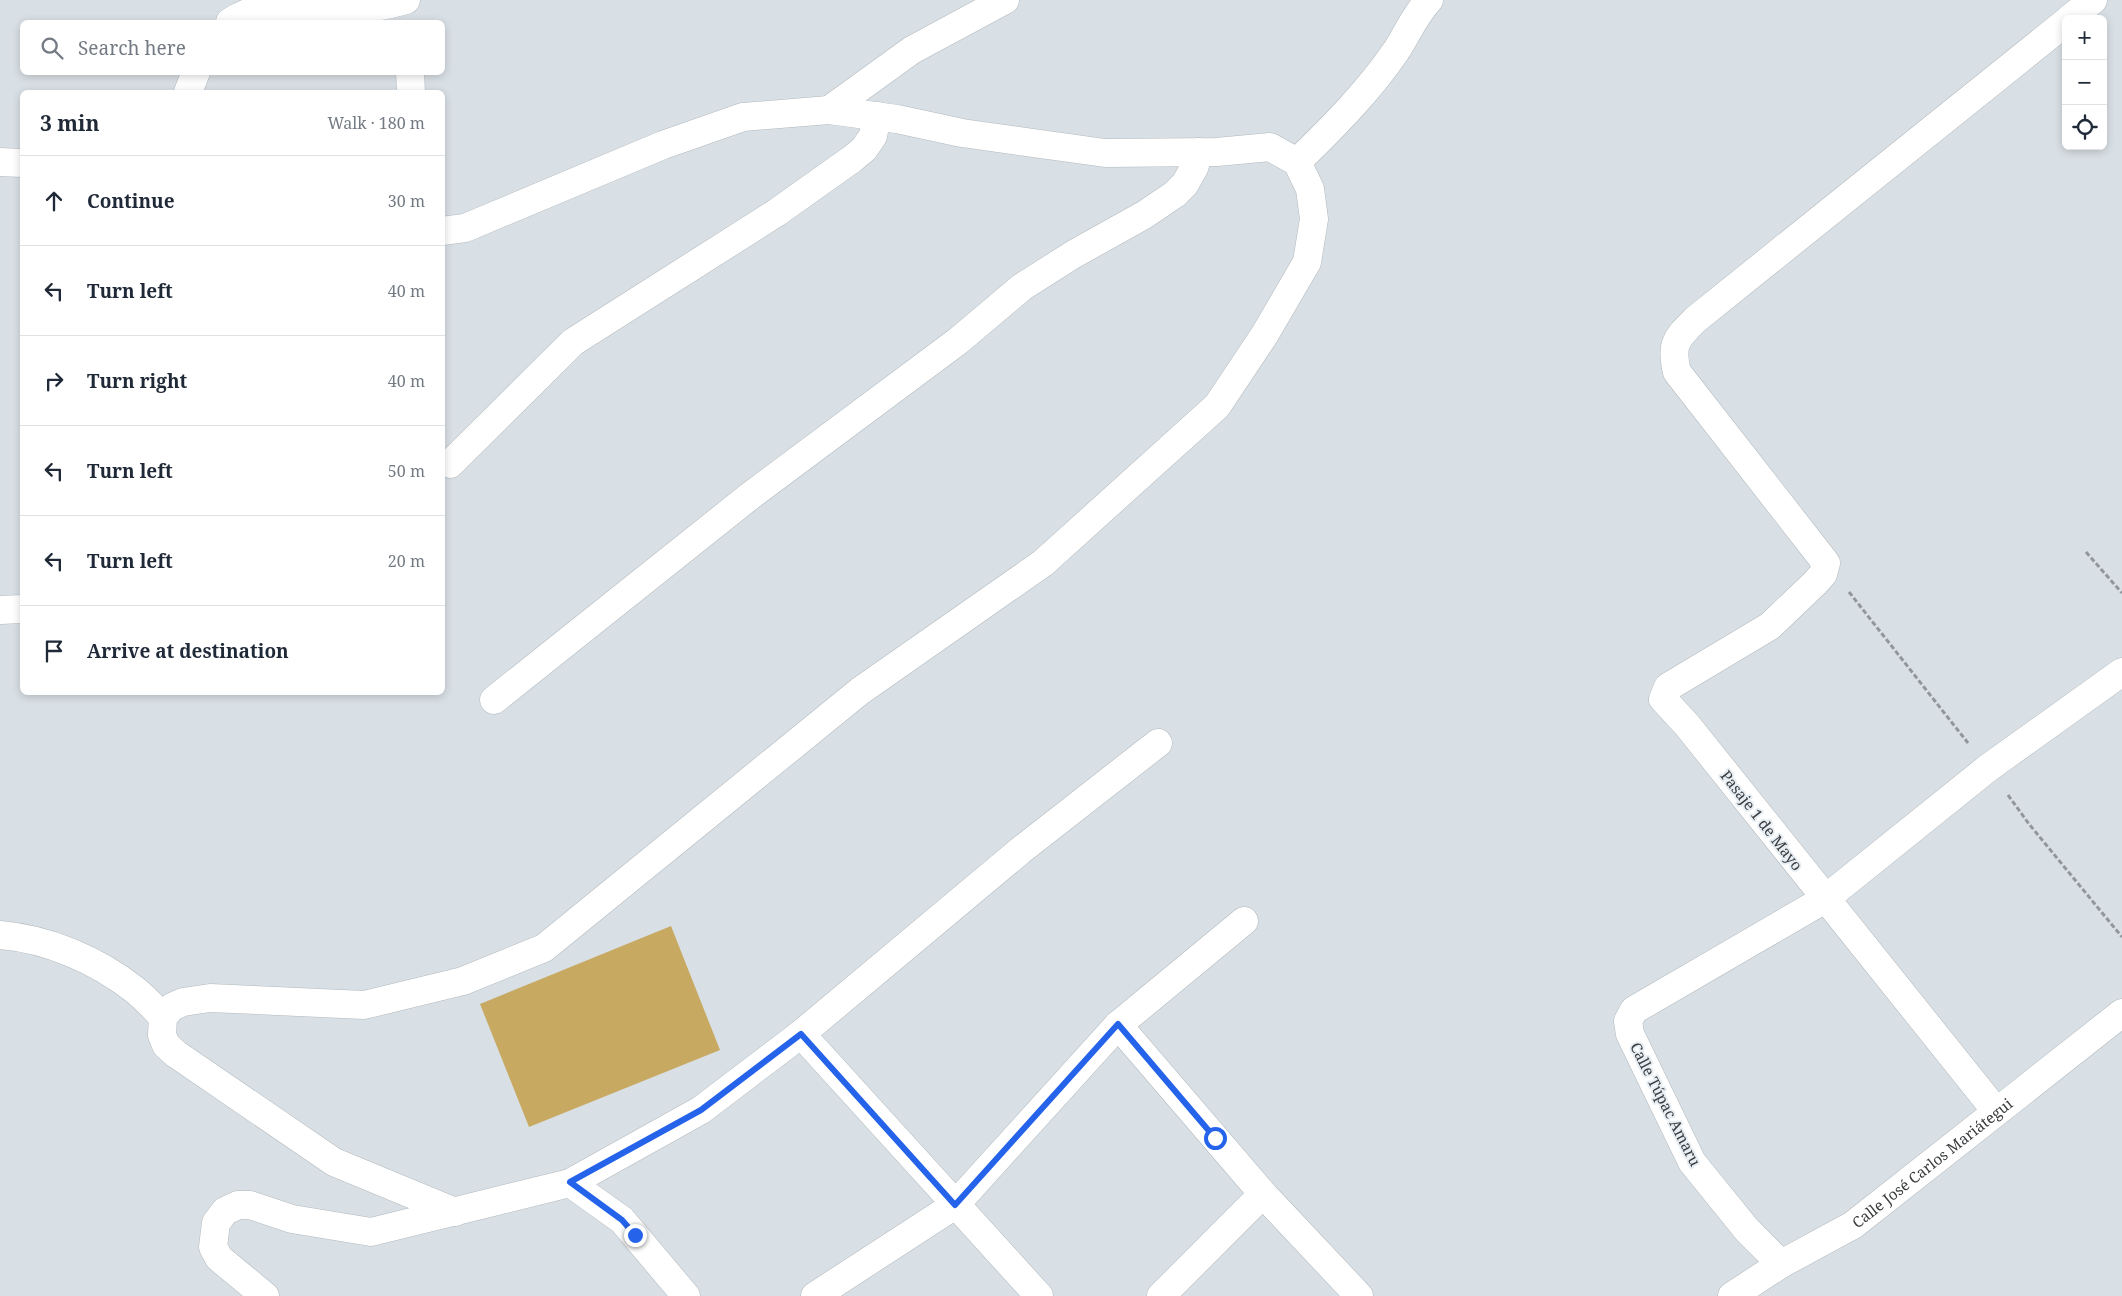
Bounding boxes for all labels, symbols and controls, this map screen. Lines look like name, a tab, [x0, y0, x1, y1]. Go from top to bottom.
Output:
map controls	[2062, 15, 2107, 150]
button: +	[2062, 15, 2107, 60]
search box	[20, 20, 445, 75]
icon: search	[38, 34, 66, 62]
text: Search here	[78, 35, 186, 61]
button: −	[2062, 60, 2107, 105]
button: locate	[2062, 105, 2107, 150]
text: 3 min	[40, 109, 99, 137]
text: Walk · 180 m	[328, 112, 425, 134]
icon: ahead	[40, 187, 68, 215]
text: Continue	[87, 188, 175, 214]
text: 30 m	[388, 190, 425, 212]
icon: left	[40, 277, 68, 305]
text: Turn left	[87, 278, 173, 304]
text: 40 m	[388, 280, 425, 302]
icon: right	[40, 367, 68, 395]
text: Turn right	[87, 368, 187, 394]
text: 40 m	[388, 370, 425, 392]
icon: left	[40, 457, 68, 485]
text: Turn left	[87, 458, 173, 484]
text: 50 m	[388, 460, 425, 482]
icon: left	[40, 547, 68, 575]
text: Turn left	[87, 548, 173, 574]
text: 20 m	[388, 550, 425, 572]
icon: arrive	[40, 637, 68, 665]
text: Arrive at destination	[87, 638, 289, 664]
street label: Pasaje 1 de Mayo	[1717, 766, 1807, 874]
street label: Calle Túpac Amaru	[1626, 1039, 1706, 1170]
street label: Calle José Carlos Mariátegui	[1848, 1093, 2016, 1232]
route start	[1204, 1127, 1227, 1150]
route end	[624, 1224, 647, 1247]

